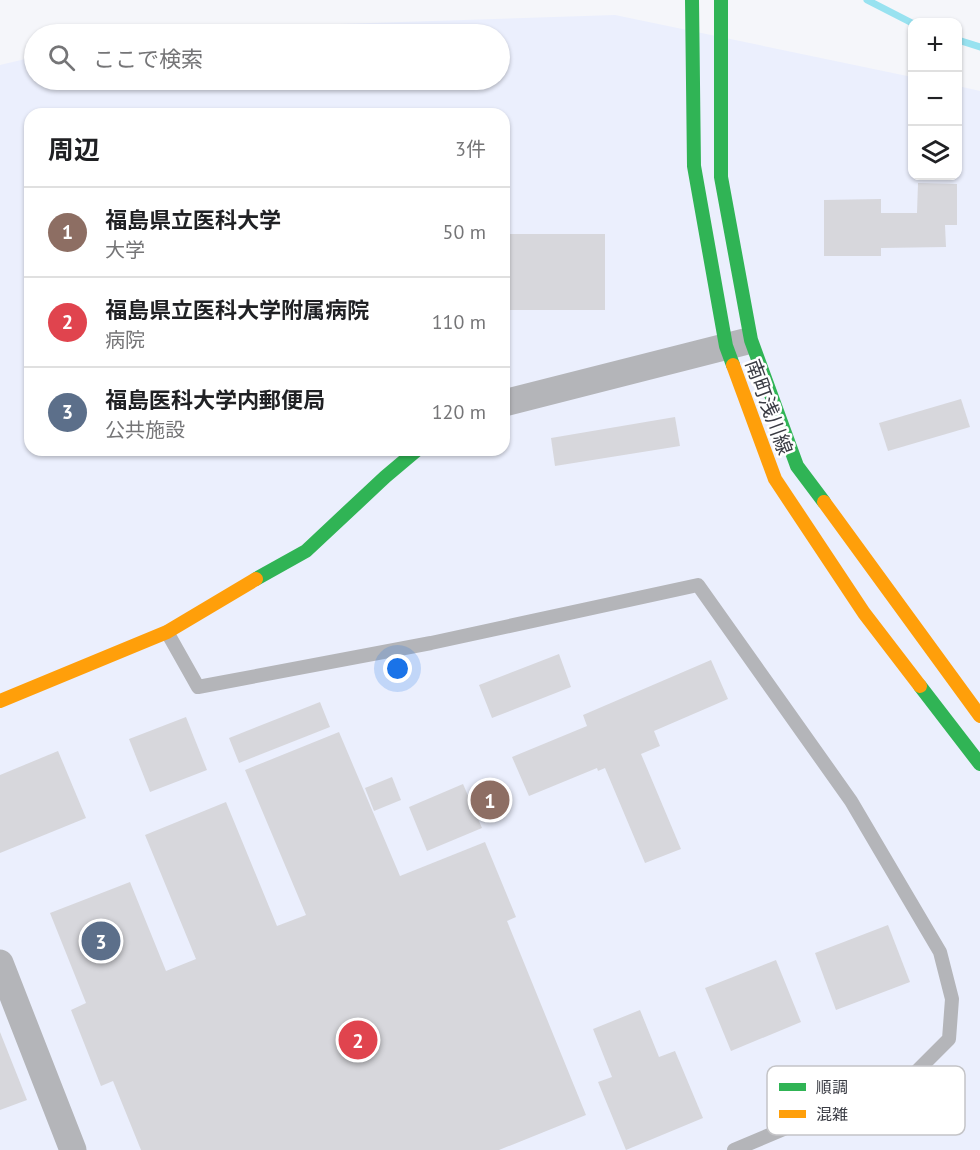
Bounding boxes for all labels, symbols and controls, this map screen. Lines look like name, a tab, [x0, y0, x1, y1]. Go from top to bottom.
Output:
map controls	[908, 18, 962, 180]
button: +	[908, 18, 962, 72]
search box	[24, 24, 510, 90]
icon: search	[45, 41, 78, 74]
text: ここで検索	[93, 45, 203, 73]
button: −	[908, 72, 962, 126]
button: layers	[908, 126, 962, 180]
text: 周辺	[48, 133, 100, 166]
text: 3件	[455, 136, 486, 162]
text: 福島県立医科大学	[105, 206, 281, 234]
text: 1	[62, 219, 73, 245]
text: 50 m	[443, 219, 486, 245]
text: 大学	[105, 237, 145, 263]
text: 福島県立医科大学附属病院	[105, 296, 369, 324]
text: 2	[62, 309, 73, 335]
text: 110 m	[432, 309, 486, 335]
text: 病院	[105, 327, 145, 353]
street label: 南町浅川線	[740, 356, 798, 458]
text: 福島医科大学内郵便局	[105, 386, 325, 414]
text: 3	[62, 399, 73, 425]
text: 120 m	[432, 399, 486, 425]
text: 公共施設	[105, 417, 185, 443]
your location	[383, 654, 412, 683]
pin: 1	[470, 778, 510, 822]
pin: 3	[82, 918, 120, 964]
pin: 2	[338, 1018, 378, 1062]
legend	[767, 1066, 965, 1135]
text: 順調	[816, 1077, 848, 1097]
text: 混雑	[816, 1104, 848, 1124]

